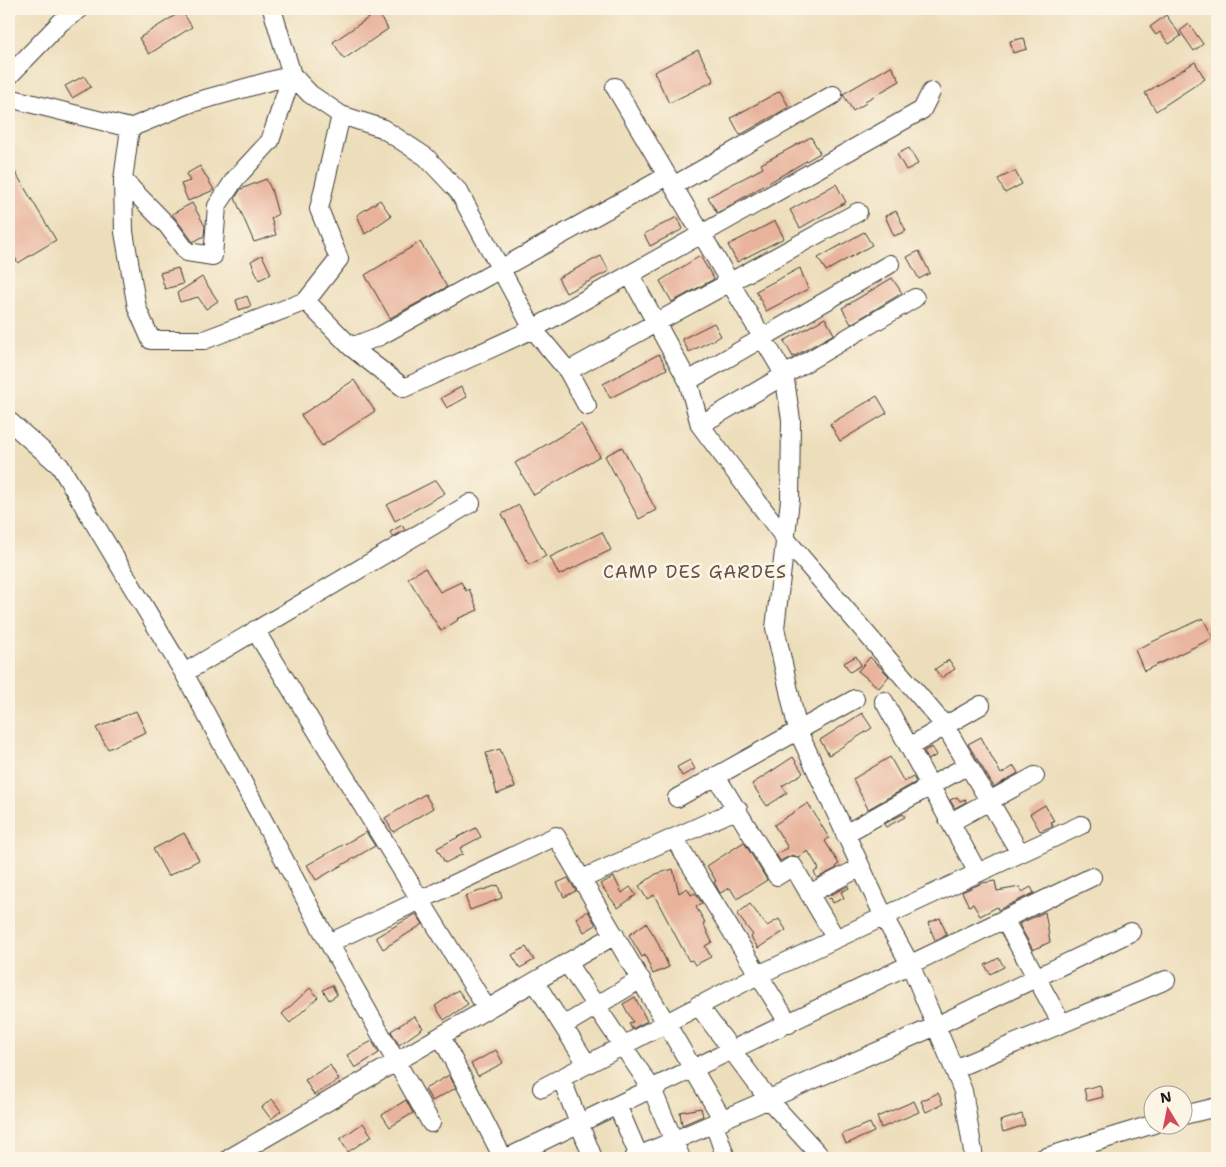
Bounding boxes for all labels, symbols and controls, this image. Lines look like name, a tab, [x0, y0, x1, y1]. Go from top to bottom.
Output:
district label: CAMP DES GARDES	[603, 560, 787, 584]
north arrow	[1144, 1084, 1194, 1134]
text: N	[1159, 1087, 1173, 1107]

